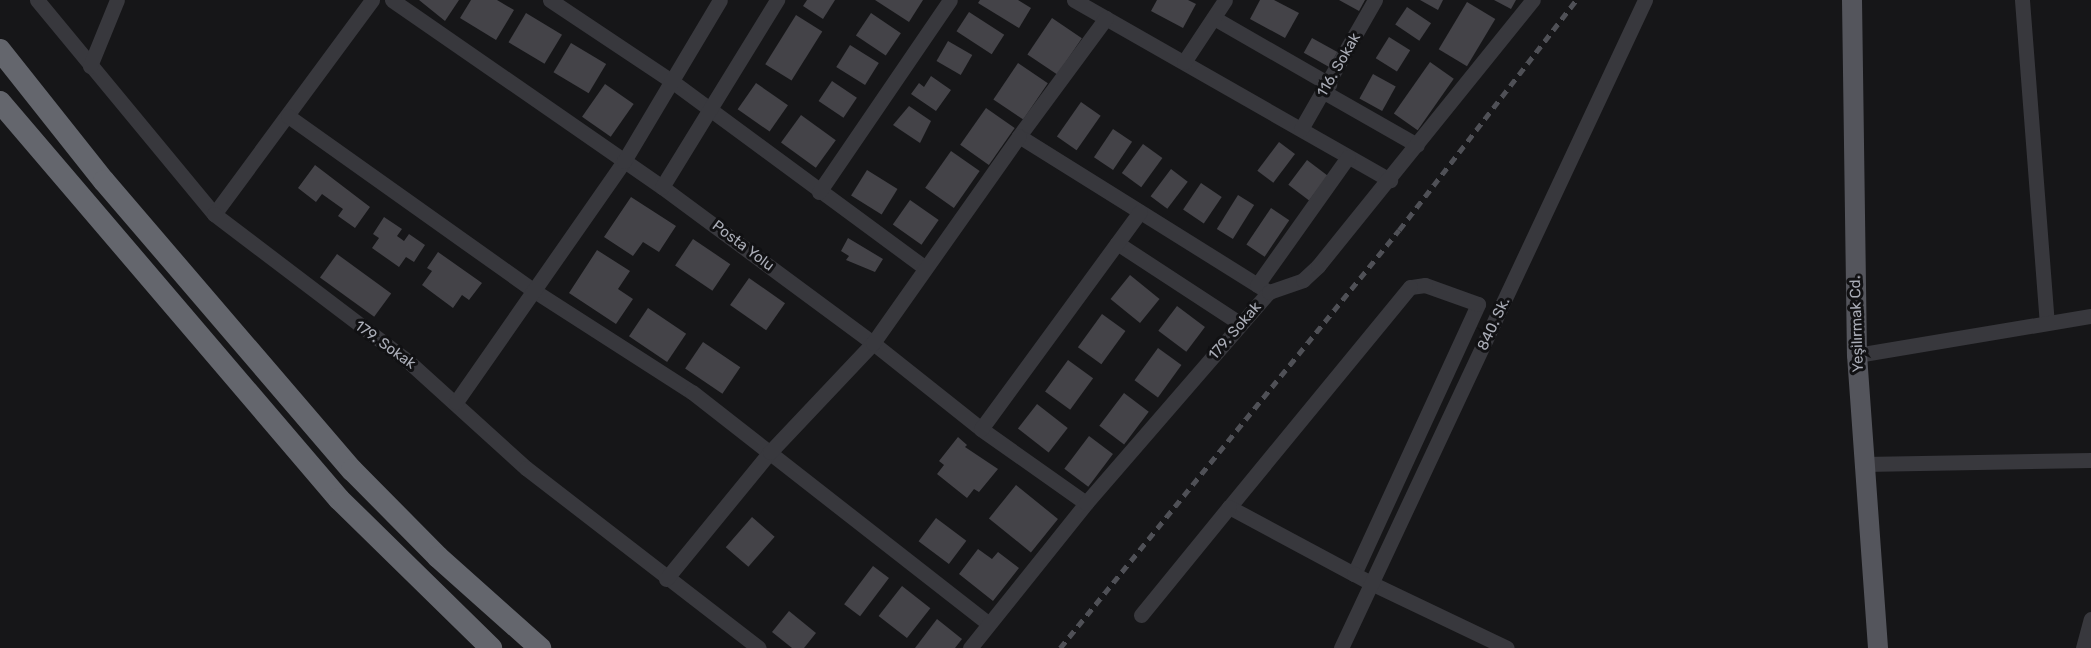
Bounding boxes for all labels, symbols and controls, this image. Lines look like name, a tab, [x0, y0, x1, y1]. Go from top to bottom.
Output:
street label: 116. Sokak	[1313, 30, 1365, 100]
street label: Posta Yolu	[708, 217, 778, 275]
street label: Yeşilırmak Cd.	[1846, 275, 1868, 373]
street label: 840. Sk.	[1474, 295, 1514, 353]
street label: 179. Sokak	[1205, 298, 1265, 364]
street label: 179. Sokak	[351, 317, 419, 373]

